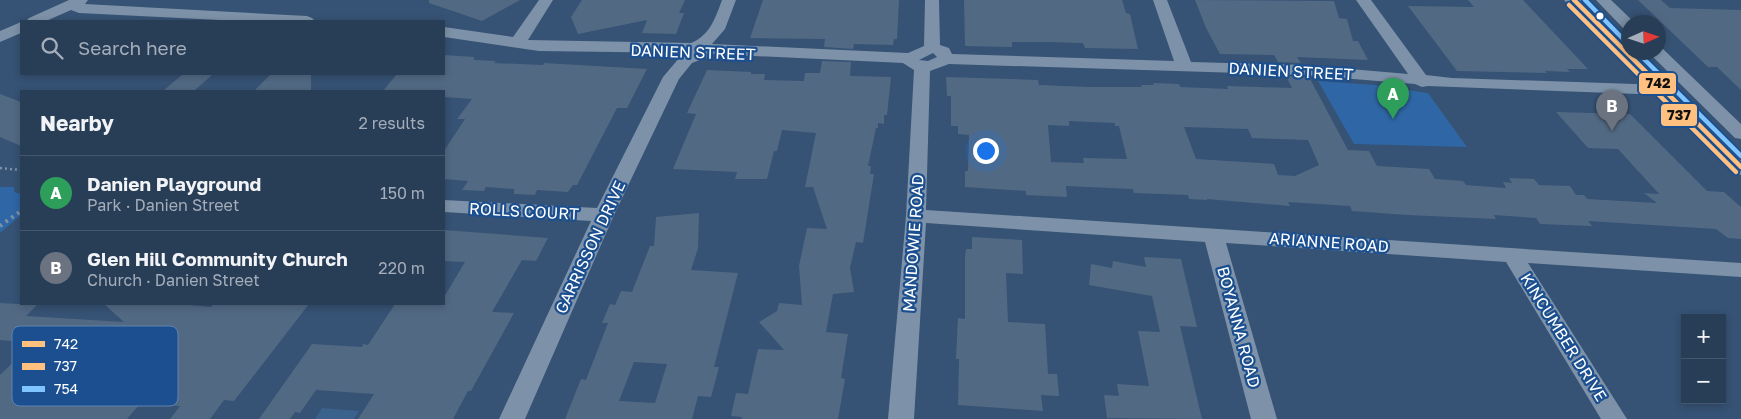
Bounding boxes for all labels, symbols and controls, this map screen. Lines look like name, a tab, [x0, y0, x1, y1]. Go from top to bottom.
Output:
unlabelled marker	[1595, 11, 1605, 21]
north arrow	[1621, 15, 1666, 60]
search box	[20, 20, 445, 75]
icon: search	[38, 34, 66, 62]
text: Search here	[78, 36, 187, 59]
street label: DANIEN STREET	[630, 40, 756, 64]
street label: DANIEN STREET	[1228, 58, 1354, 84]
line badge: 742	[1638, 72, 1677, 95]
text: 742	[1646, 74, 1671, 91]
pin: A	[1377, 78, 1409, 119]
pin: B	[1596, 90, 1628, 131]
line badge: 737	[1660, 103, 1698, 127]
text: 737	[1667, 106, 1691, 123]
text: Nearby	[40, 110, 114, 136]
text: 2 results	[359, 113, 425, 133]
your location	[973, 138, 999, 164]
text: Danien Playground	[87, 172, 261, 195]
street label: MANDOWIE ROAD	[898, 173, 928, 313]
street label: GARRISSON DRIVE	[550, 177, 630, 317]
text: A	[50, 183, 62, 203]
text: 150 m	[380, 183, 425, 203]
text: Park · Danien Street	[87, 195, 239, 215]
street label: ROLLS COURT	[469, 198, 579, 224]
street label: ARIANNE ROAD	[1269, 228, 1389, 256]
text: Glen Hill Community Church	[87, 247, 348, 270]
text: B	[50, 258, 62, 278]
text: 220 m	[378, 258, 425, 278]
street label: BOYANNA ROAD	[1213, 264, 1265, 390]
street label: KINCUMBER DRIVE	[1516, 269, 1612, 405]
text: Church · Danien Street	[87, 270, 260, 290]
map controls	[1681, 314, 1726, 404]
button: +	[1681, 314, 1726, 359]
legend	[12, 326, 178, 406]
text: 742	[54, 335, 78, 352]
text: 737	[54, 357, 77, 374]
button: −	[1681, 359, 1726, 404]
text: 754	[54, 380, 78, 397]

